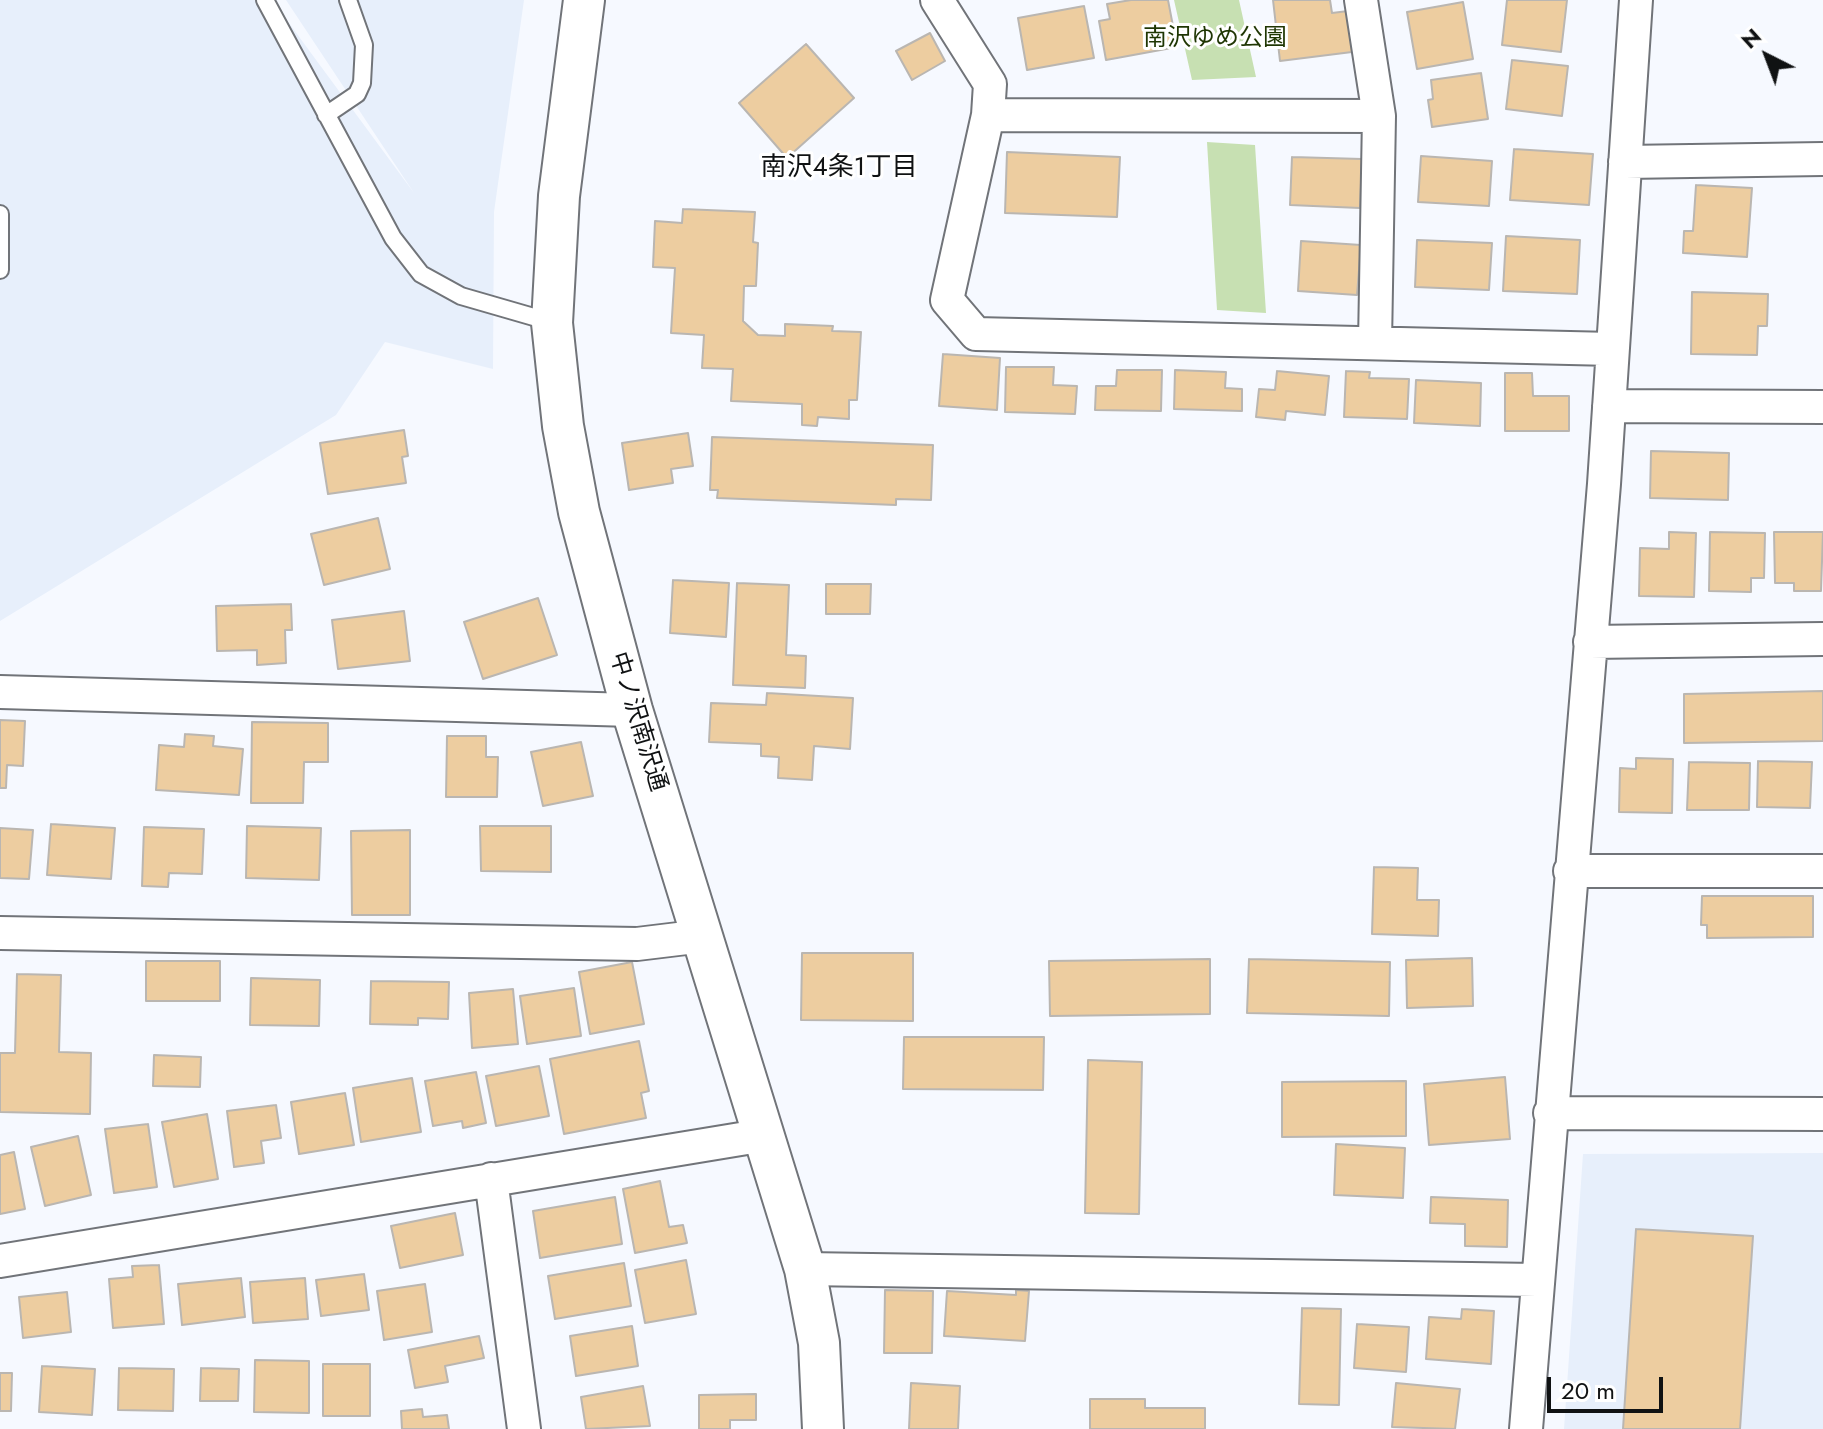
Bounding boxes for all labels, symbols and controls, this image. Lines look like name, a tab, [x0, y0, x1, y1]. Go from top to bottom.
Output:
north arrow	[1727, 16, 1807, 96]
text: N	[1734, 20, 1768, 56]
park label: 南沢ゆめ公園	[1143, 25, 1287, 53]
district label: 南沢4条1丁目	[761, 153, 917, 185]
street label: 中ノ沢南沢通	[602, 649, 672, 795]
scale bar	[1551, 1361, 1667, 1411]
text: 20 m	[1561, 1373, 1615, 1408]

